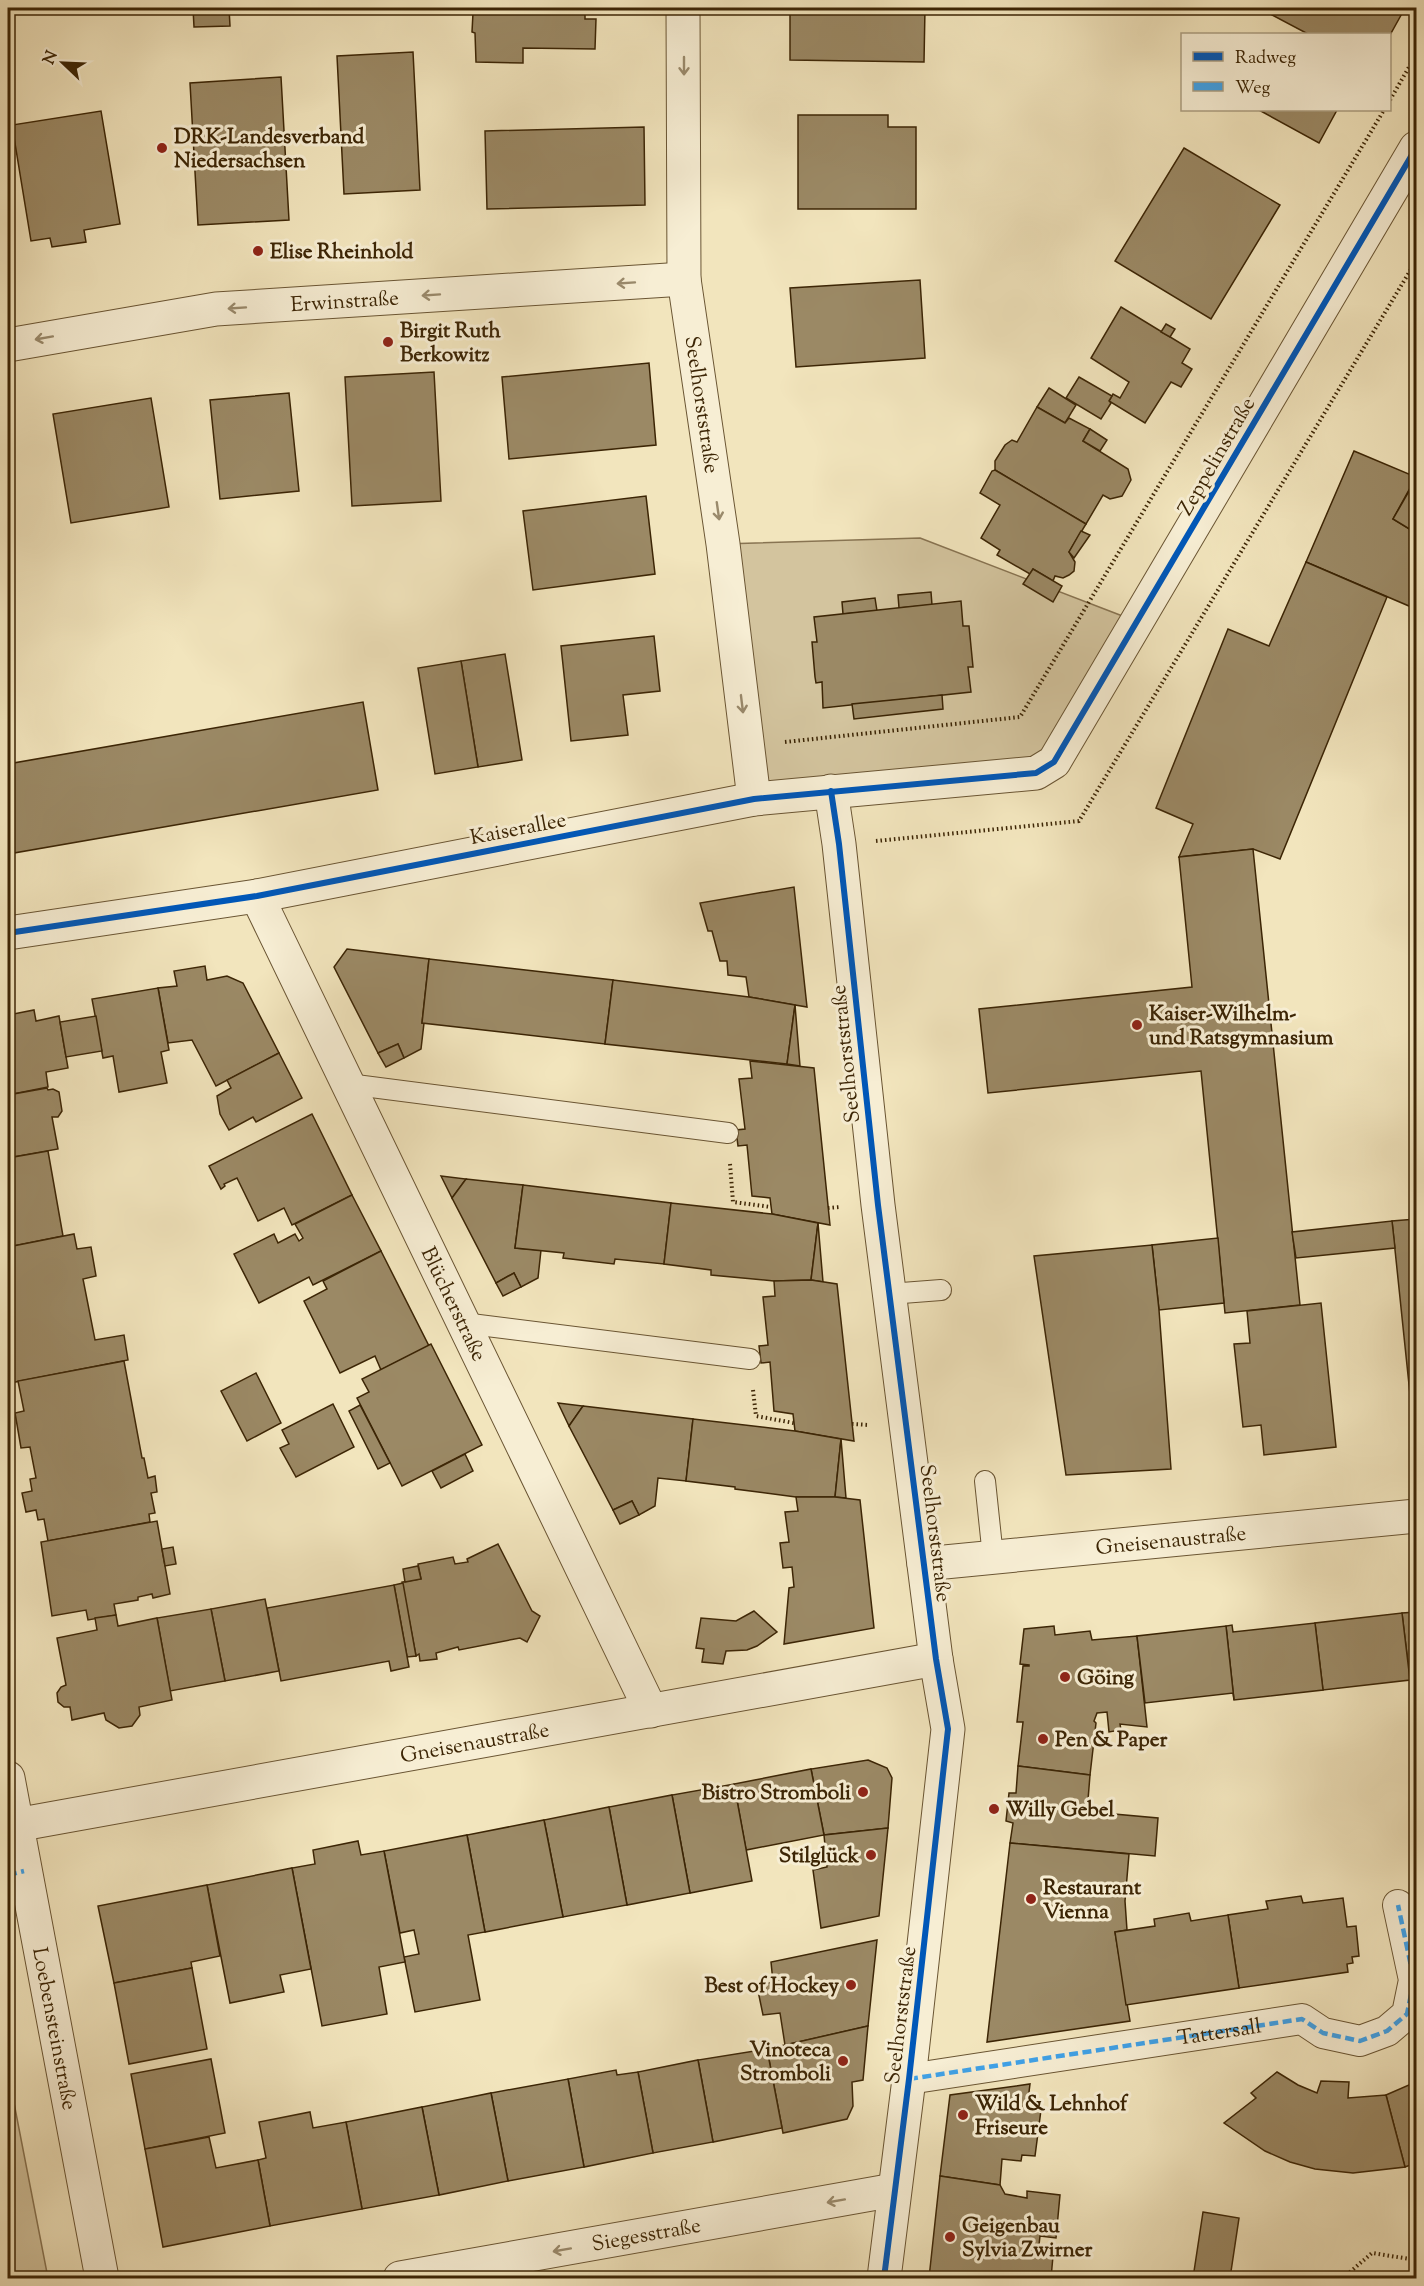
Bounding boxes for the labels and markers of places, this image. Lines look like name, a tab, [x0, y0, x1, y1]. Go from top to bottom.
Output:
place label: DRK-Landesverband Niedersachsen	[174, 123, 365, 177]
marker: DRK-Landesverband Niedersachsen	[155, 141, 169, 155]
place label: Elise Rheinhold	[270, 238, 414, 268]
marker: Elise Rheinhold	[251, 244, 265, 258]
place label: Birgit Ruth Berkowitz	[400, 317, 501, 371]
marker: Birgit Ruth Berkowitz	[381, 335, 395, 349]
place label: Kaiser-Wilhelm- und Ratsgymnasium	[1149, 1000, 1334, 1054]
marker: Kaiser-Wilhelm- und Ratsgymnasium	[1130, 1018, 1144, 1032]
place label: Göing	[1077, 1664, 1135, 1694]
marker: Göing	[1058, 1670, 1072, 1684]
place label: Pen & Paper	[1055, 1726, 1167, 1756]
marker: Pen & Paper	[1036, 1732, 1050, 1746]
place label: Bistro Stromboli	[702, 1779, 851, 1809]
marker: Bistro Stromboli	[856, 1785, 870, 1799]
place label: Willy Gebel	[1006, 1796, 1114, 1826]
marker: Willy Gebel	[987, 1802, 1001, 1816]
place label: Stilglück	[779, 1842, 860, 1872]
marker: Stilglück	[864, 1848, 878, 1862]
place label: Restaurant Vienna	[1043, 1874, 1142, 1928]
marker: Restaurant Vienna	[1024, 1892, 1038, 1906]
place label: Best of Hockey	[704, 1972, 840, 2002]
marker: Best of Hockey	[844, 1978, 858, 1992]
place label: Vinoteca Stromboli	[740, 2036, 831, 2090]
marker: Vinoteca Stromboli	[836, 2054, 850, 2068]
place label: Wild & Lehnhof Friseure	[975, 2090, 1129, 2144]
marker: Wild & Lehnhof Friseure	[956, 2108, 970, 2122]
place label: Geigenbau Sylvia Zwirner	[962, 2212, 1093, 2266]
marker: Geigenbau Sylvia Zwirner	[943, 2230, 957, 2244]

